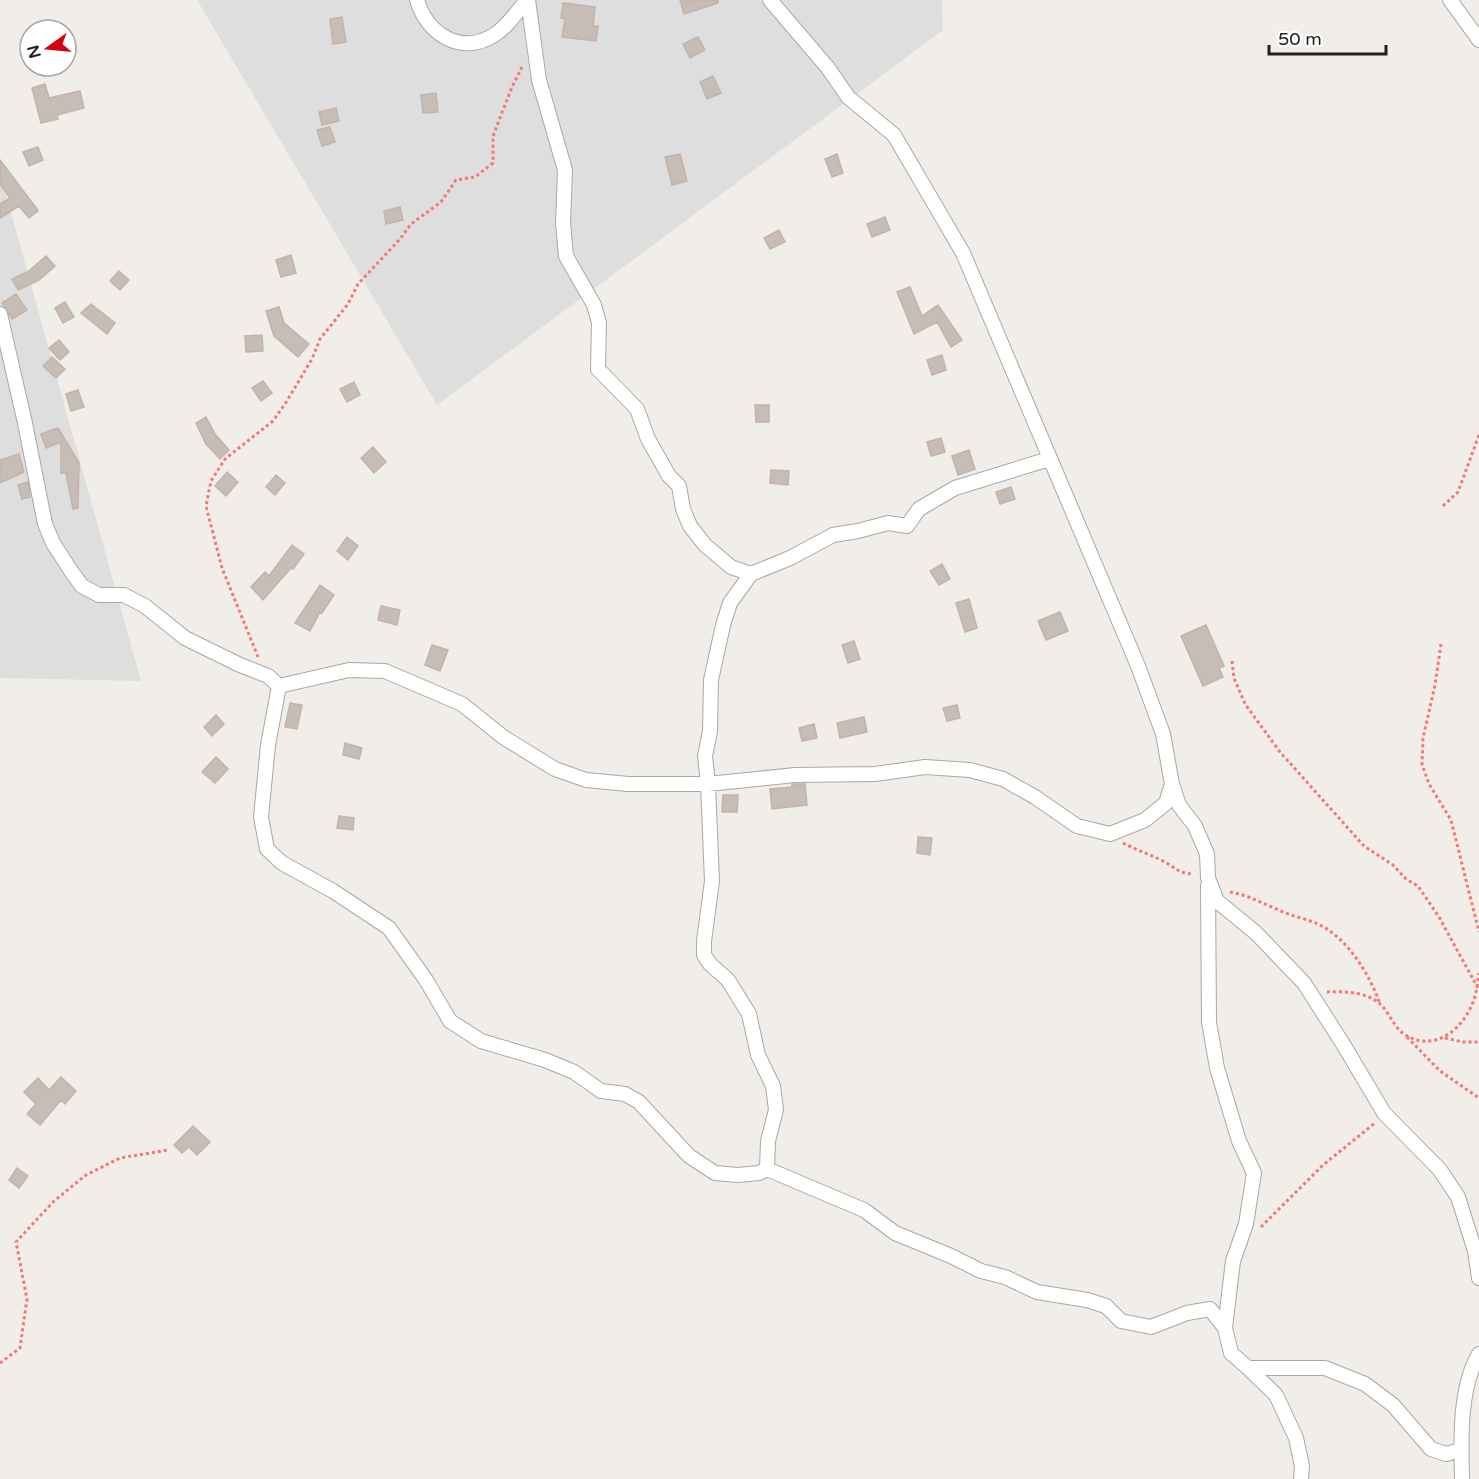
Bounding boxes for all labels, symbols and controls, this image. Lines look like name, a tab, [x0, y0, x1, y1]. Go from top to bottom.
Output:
north arrow	[18, 18, 78, 78]
scale bar	[1269, 18, 1386, 56]
text: 50 m	[1278, 28, 1322, 50]
text: N	[23, 43, 46, 60]

